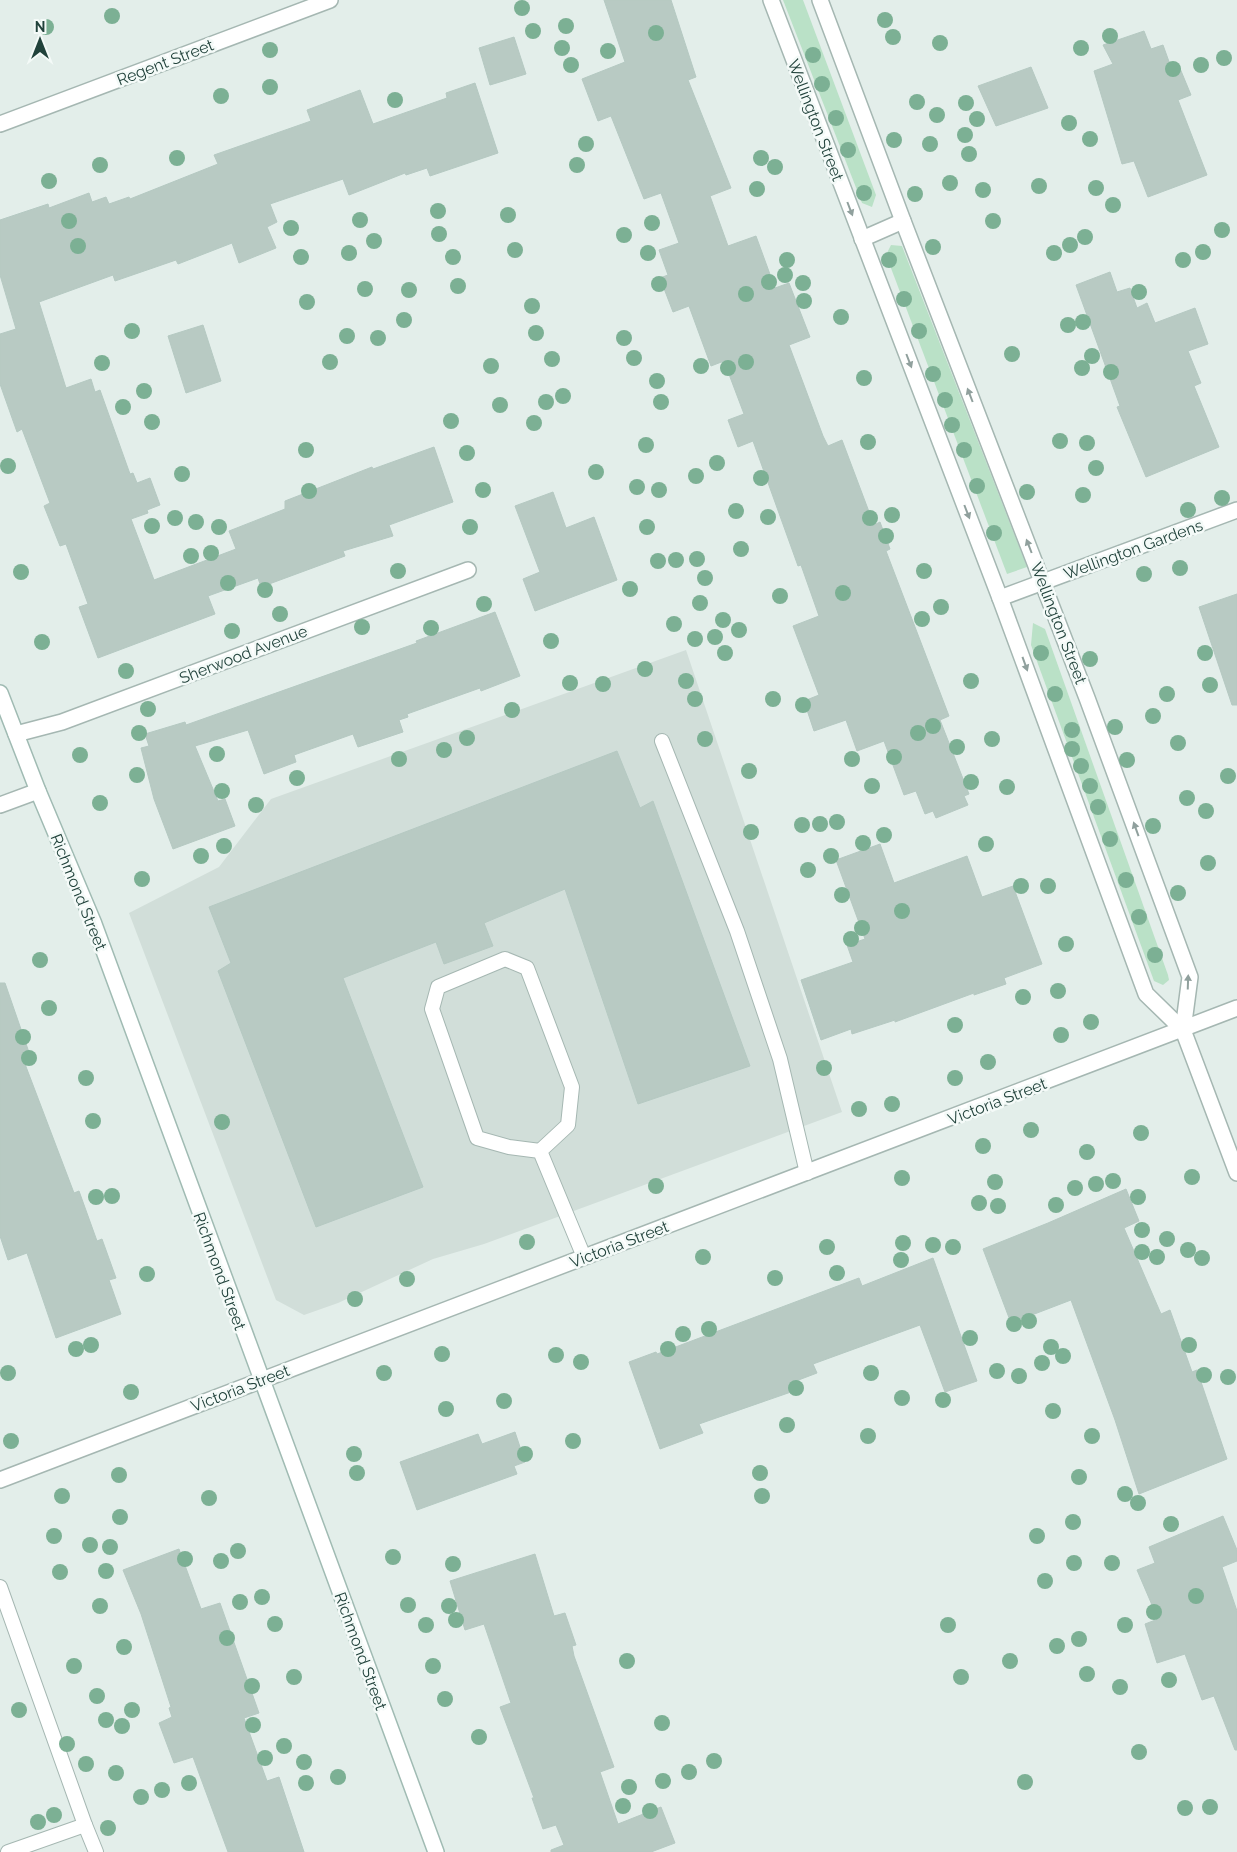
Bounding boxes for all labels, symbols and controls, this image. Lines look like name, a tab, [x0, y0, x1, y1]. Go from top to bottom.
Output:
north arrow	[15, 15, 65, 65]
text: N	[35, 19, 45, 35]
street label: Regent Street	[114, 35, 217, 90]
street label: Wellington Street	[784, 57, 848, 184]
one-way arrow	[847, 202, 855, 216]
one-way arrow	[905, 354, 913, 369]
one-way arrow	[966, 387, 973, 402]
one-way arrow	[964, 505, 971, 520]
street label: Wellington Gardens	[1061, 515, 1206, 583]
one-way arrow	[1025, 538, 1033, 553]
street label: Wellington Street	[1027, 560, 1091, 687]
street label: Sherwood Avenue	[177, 621, 310, 688]
one-way arrow	[1021, 657, 1029, 672]
one-way arrow	[1132, 821, 1140, 836]
street label: Richmond Street	[47, 831, 111, 954]
one-way arrow	[1185, 974, 1193, 990]
street label: Victoria Street	[945, 1074, 1050, 1129]
street label: Richmond Street	[189, 1210, 250, 1333]
street label: Victoria Street	[567, 1217, 672, 1272]
street label: Victoria Street	[188, 1361, 293, 1416]
street label: Richmond Street	[330, 1590, 391, 1713]

